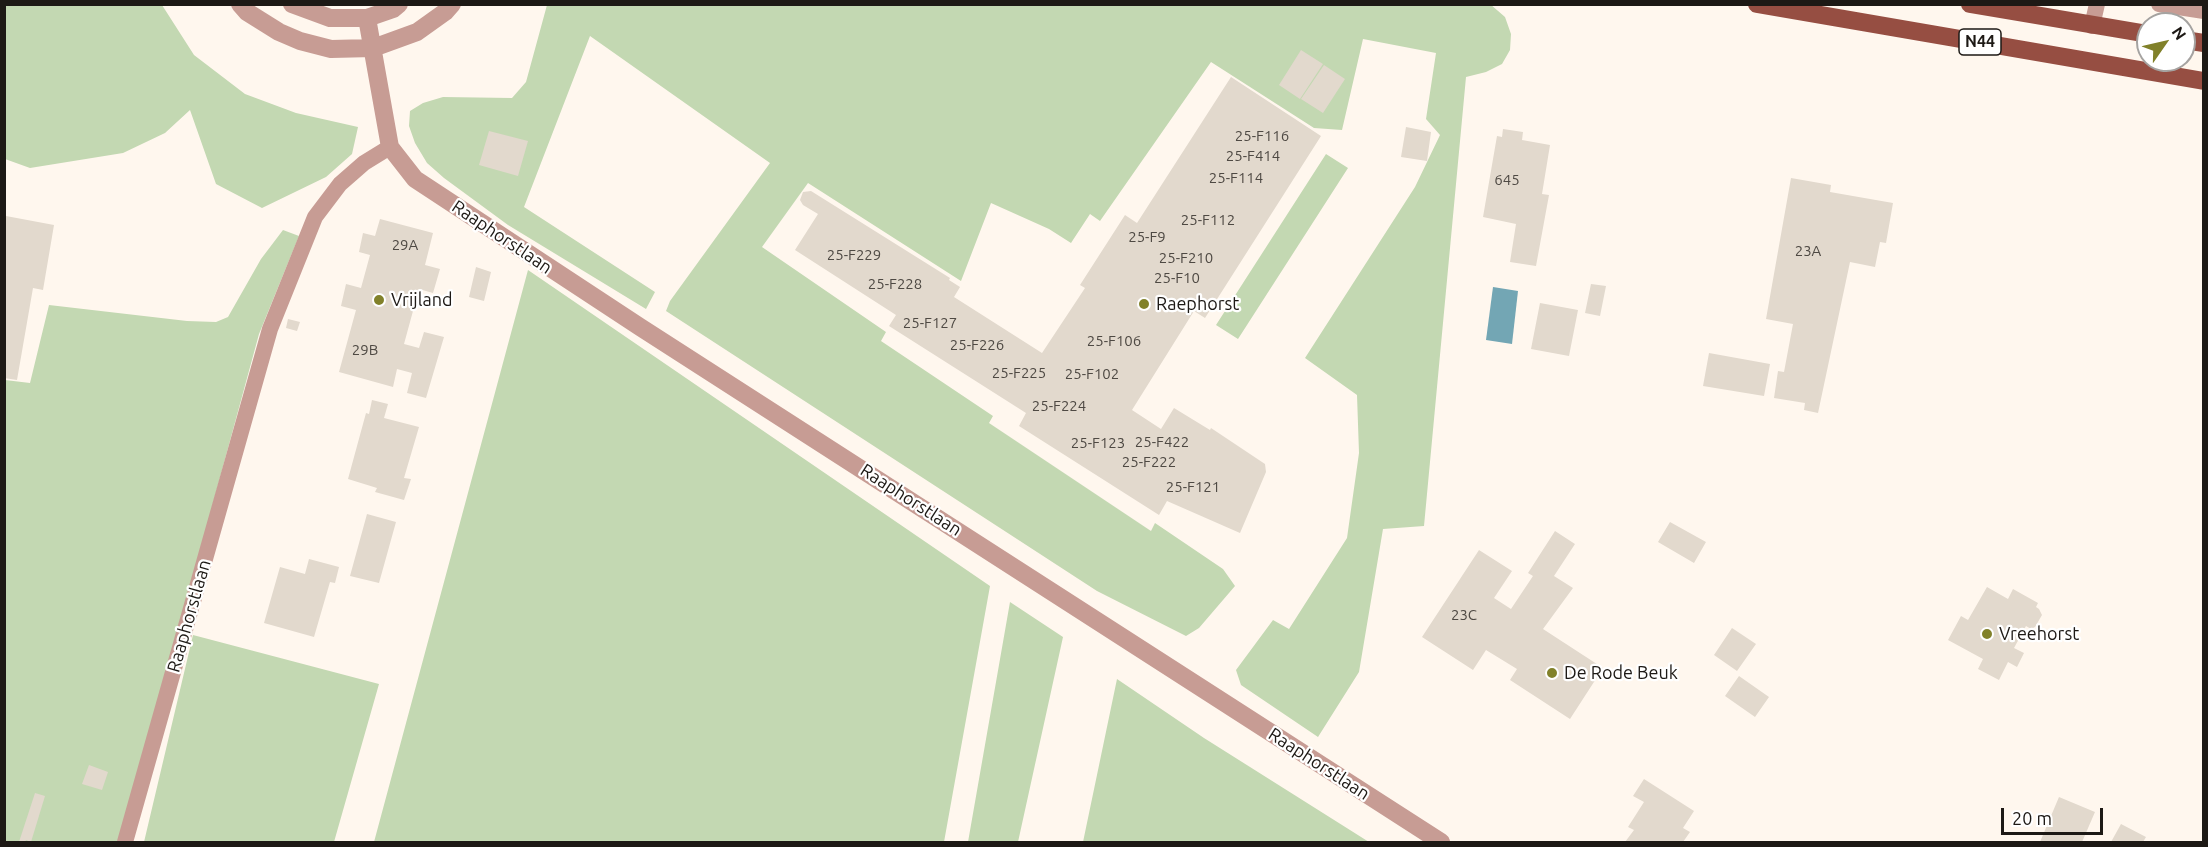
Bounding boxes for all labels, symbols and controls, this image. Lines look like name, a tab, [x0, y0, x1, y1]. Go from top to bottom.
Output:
north arrow	[2136, 12, 2196, 72]
text: N	[2168, 23, 2190, 43]
road number: N44	[1959, 29, 2001, 55]
house number: 25-F116	[1235, 127, 1289, 145]
house number: 25-F414	[1226, 147, 1280, 165]
house number: 25-F114	[1209, 169, 1263, 187]
house number: 645	[1494, 171, 1520, 189]
street label: Raaphorstlaan	[448, 196, 556, 278]
house number: 25-F112	[1181, 211, 1235, 229]
house number: 25-F9	[1128, 228, 1166, 246]
house number: 29A	[392, 236, 418, 254]
house number: 23A	[1795, 242, 1821, 260]
house number: 25-F229	[827, 246, 881, 264]
house number: 25-F210	[1159, 249, 1213, 267]
house number: 25-F10	[1154, 269, 1200, 287]
house number: 25-F228	[868, 275, 922, 293]
place label: Vrijland	[391, 289, 452, 311]
marker: Vrijland	[372, 293, 386, 307]
place label: Raephorst	[1156, 293, 1239, 315]
marker: Raephorst	[1137, 297, 1151, 311]
house number: 25-F127	[903, 314, 957, 332]
house number: 25-F106	[1087, 332, 1141, 350]
house number: 25-F226	[950, 336, 1004, 354]
house number: 29B	[352, 341, 378, 359]
house number: 25-F225	[992, 364, 1046, 382]
house number: 25-F102	[1065, 365, 1119, 383]
house number: 25-F224	[1032, 397, 1086, 415]
house number: 25-F422	[1135, 433, 1189, 451]
house number: 25-F123	[1071, 434, 1125, 452]
house number: 25-F222	[1122, 453, 1176, 471]
street label: Raaphorstlaan	[856, 459, 966, 541]
house number: 25-F121	[1166, 478, 1220, 496]
street label: Raaphorstlaan	[163, 557, 215, 675]
house number: 23C	[1451, 606, 1477, 624]
place label: Vreehorst	[1999, 623, 2079, 645]
marker: Vreehorst	[1980, 627, 1994, 641]
place label: De Rode Beuk	[1564, 662, 1678, 684]
marker: De Rode Beuk	[1545, 666, 1559, 680]
street label: Raaphorstlaan	[1264, 723, 1374, 805]
scale bar	[2004, 796, 2106, 834]
text: 20 m	[2012, 808, 2052, 828]

